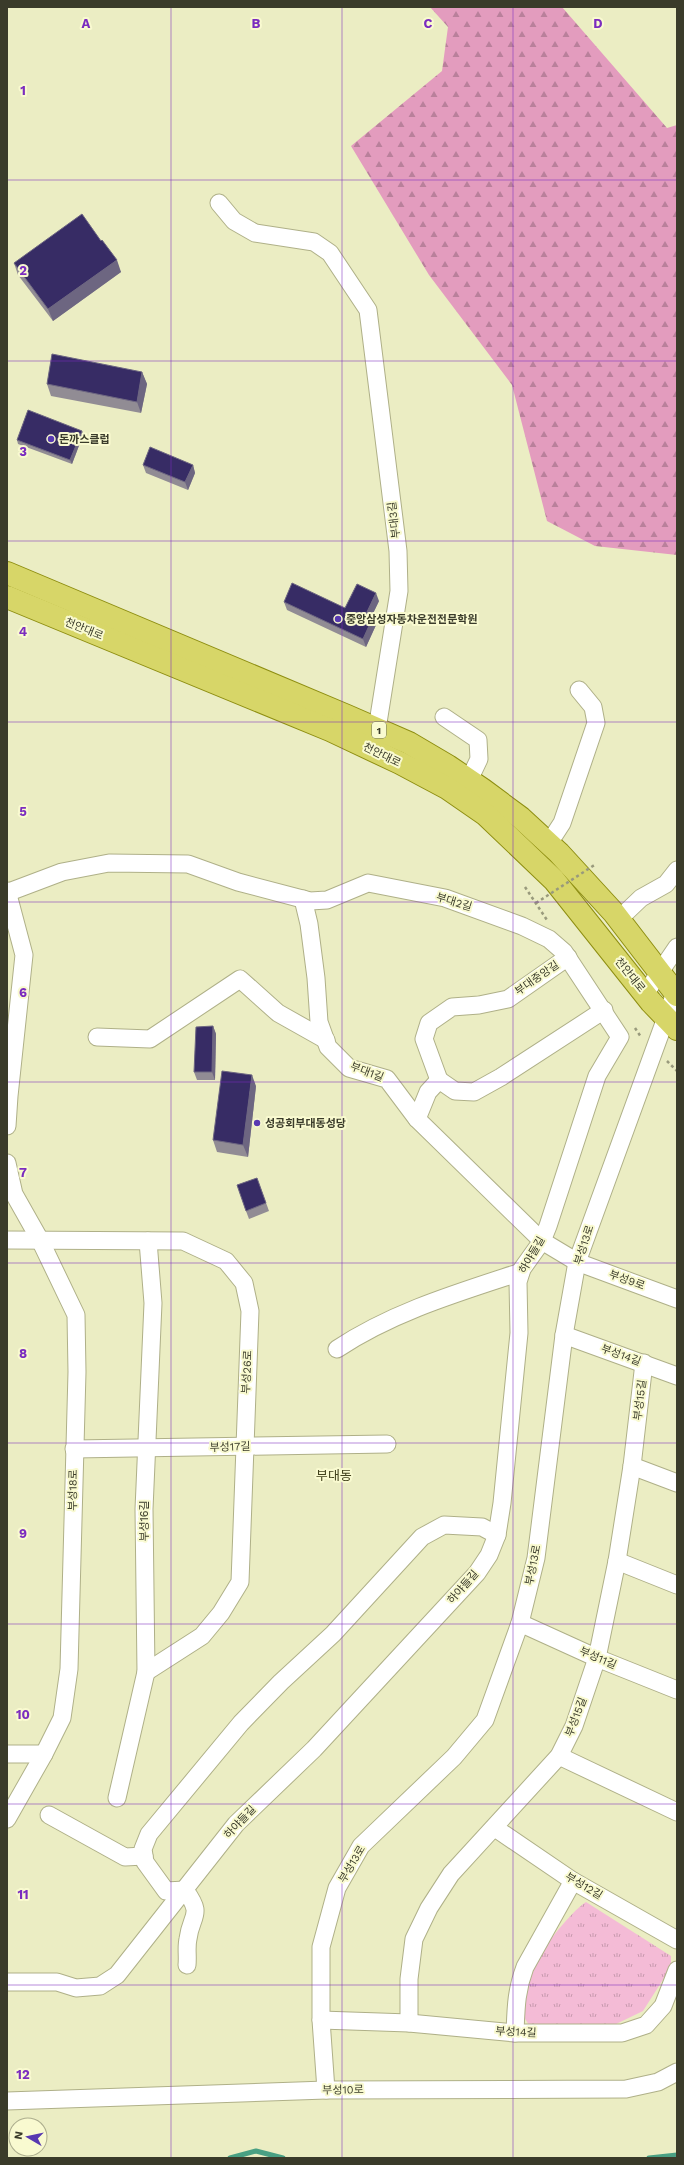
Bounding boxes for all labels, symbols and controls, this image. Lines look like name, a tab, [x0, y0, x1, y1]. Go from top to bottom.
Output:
text: A	[82, 16, 91, 31]
text: B	[252, 16, 261, 31]
text: C	[424, 16, 433, 31]
text: D	[593, 16, 603, 31]
text: 1	[20, 83, 26, 98]
text: 2	[19, 263, 27, 278]
place label: 돈까스클럽	[59, 433, 110, 446]
marker: 돈까스클럽	[46, 434, 56, 444]
text: 3	[19, 444, 27, 459]
street label: 부대3길	[385, 501, 403, 539]
place label: 중앙삼성자동차운전전문학원	[346, 613, 478, 626]
marker: 중앙삼성자동차운전전문학원	[333, 614, 343, 624]
street label: 천안대로	[63, 615, 105, 643]
text: 4	[19, 624, 28, 639]
road number: 1	[372, 722, 386, 738]
street label: 천안대로	[361, 740, 403, 770]
text: 5	[19, 804, 27, 819]
street label: 부대2길	[435, 890, 473, 914]
street label: 천안대로	[612, 955, 648, 995]
street label: 부대중앙길	[513, 958, 561, 998]
text: 6	[19, 985, 27, 1000]
street label: 부대1길	[348, 1060, 386, 1084]
place label: 성공회부대동성당	[265, 1117, 346, 1130]
marker: 성공회부대동성당	[252, 1118, 262, 1128]
text: 7	[19, 1165, 27, 1180]
street label: 부성13로	[571, 1223, 597, 1267]
street label: 하야들길	[516, 1234, 548, 1276]
street label: 부성9로	[607, 1268, 647, 1292]
street label: 부성14길	[599, 1342, 643, 1368]
text: 8	[19, 1346, 27, 1361]
street label: 부성26로	[239, 1350, 255, 1394]
street label: 부성15길	[631, 1379, 649, 1421]
street label: 부성17길	[209, 1440, 251, 1454]
district label: 부대동	[316, 1468, 352, 1483]
street label: 부성18로	[66, 1469, 80, 1511]
street label: 부성16길	[138, 1500, 151, 1542]
text: 9	[19, 1526, 27, 1541]
street label: 부성13로	[523, 1544, 543, 1586]
street label: 하야들길	[445, 1567, 481, 1607]
street label: 부성11길	[578, 1644, 618, 1672]
street label: 부성15길	[563, 1696, 589, 1738]
text: 10	[16, 1707, 30, 1722]
street label: 하야들길	[221, 1803, 259, 1841]
street label: 부성13로	[336, 1843, 368, 1885]
street label: 부성12길	[563, 1870, 605, 1902]
text: 11	[17, 1887, 29, 1902]
street label: 부성14길	[495, 2024, 537, 2040]
text: 12	[16, 2067, 30, 2082]
street label: 부성10로	[322, 2083, 364, 2097]
north arrow	[8, 2117, 48, 2157]
text: N	[12, 2130, 26, 2141]

